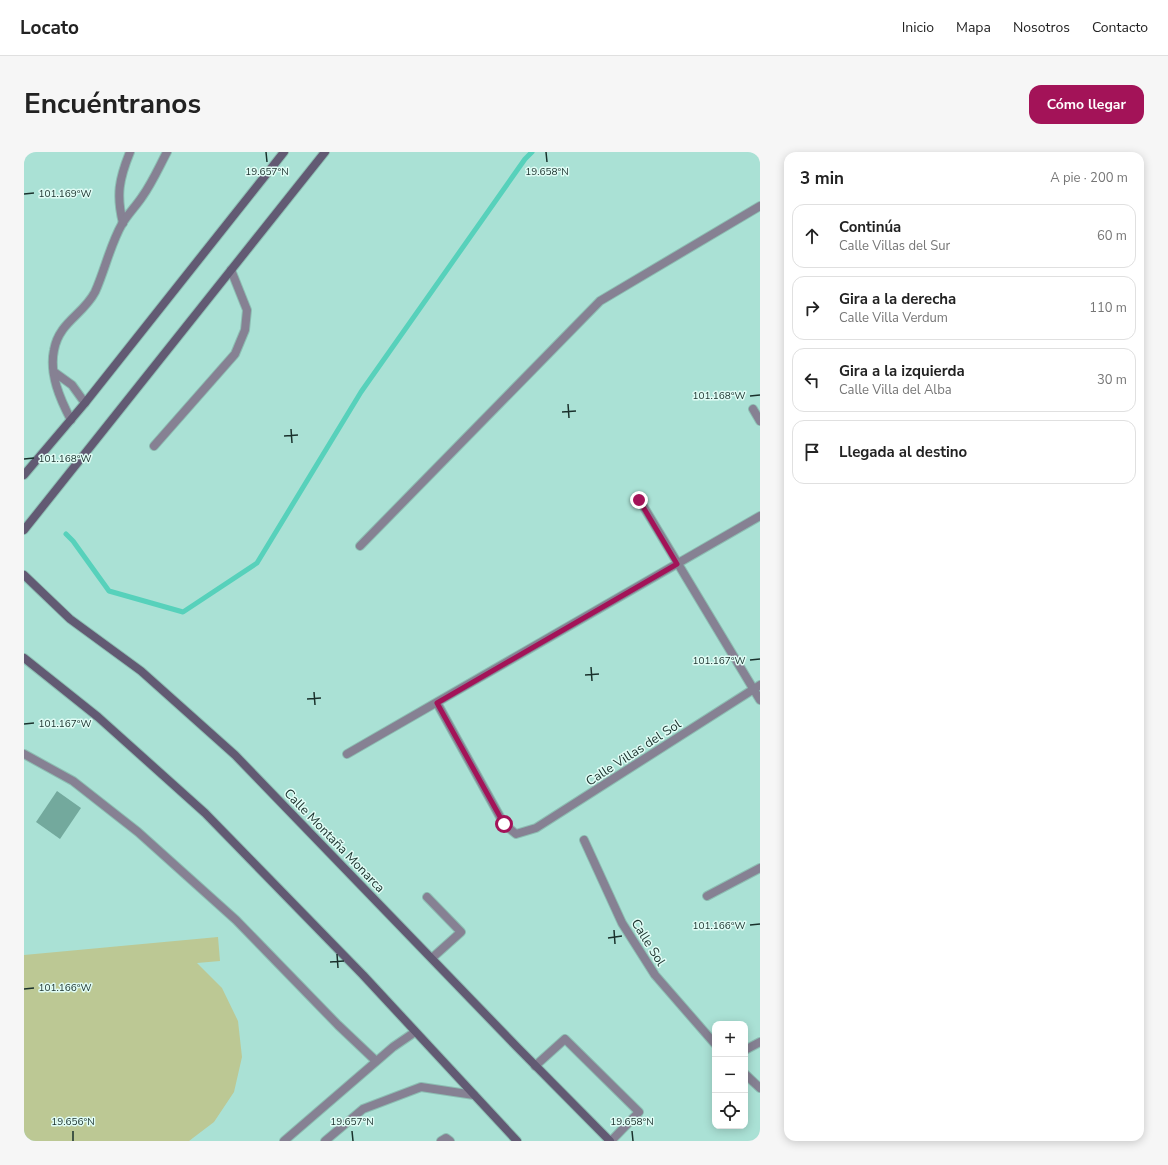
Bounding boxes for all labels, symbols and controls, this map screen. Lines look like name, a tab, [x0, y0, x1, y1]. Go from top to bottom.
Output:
text: Locato	[20, 15, 79, 41]
text: Inicio	[902, 18, 934, 37]
text: Mapa	[956, 18, 991, 37]
text: Nosotros	[1013, 18, 1070, 37]
text: Contacto	[1092, 18, 1148, 37]
text: Encuéntranos	[24, 85, 201, 123]
button: Cómo llegar	[1029, 85, 1144, 124]
text: 19.657°N	[245, 165, 289, 179]
text: 19.658°N	[525, 165, 569, 179]
text: 3 min	[800, 167, 844, 190]
text: A pie · 200 m	[1050, 169, 1128, 187]
text: 101.169°W	[38, 187, 92, 201]
text: Continúa	[839, 217, 901, 237]
icon: ahead	[801, 225, 823, 247]
text: 60 m	[1097, 227, 1127, 245]
text: Calle Villas del Sur	[839, 237, 950, 255]
text: Gira a la derecha	[839, 289, 956, 309]
icon: right	[801, 297, 823, 319]
text: 110 m	[1089, 299, 1127, 317]
text: Calle Villa Verdum	[839, 309, 948, 327]
text: Gira a la izquierda	[839, 361, 965, 381]
icon: left	[801, 369, 823, 391]
text: 30 m	[1097, 371, 1127, 389]
text: Calle Villa del Alba	[839, 381, 952, 399]
text: 101.168°W	[692, 389, 746, 403]
icon: arrive	[801, 441, 823, 463]
text: Llegada al destino	[839, 442, 967, 462]
text: 101.168°W	[38, 452, 92, 466]
route end	[630, 491, 648, 509]
text: 101.167°W	[692, 654, 746, 668]
street label: Calle Villas del Sol	[582, 715, 685, 790]
text: 101.167°W	[38, 717, 92, 731]
street label: Calle Montaña Monarca	[280, 785, 389, 897]
route start	[495, 815, 513, 833]
street label: Calle Sol	[627, 916, 670, 970]
text: 101.166°W	[692, 919, 746, 933]
text: 101.166°W	[38, 981, 92, 995]
map controls	[712, 1021, 748, 1129]
button: +	[712, 1021, 748, 1057]
button: −	[712, 1057, 748, 1093]
button: locate	[712, 1093, 748, 1129]
text: 19.656°N	[51, 1115, 95, 1129]
text: 19.657°N	[330, 1115, 374, 1129]
text: 19.658°N	[610, 1115, 654, 1129]

